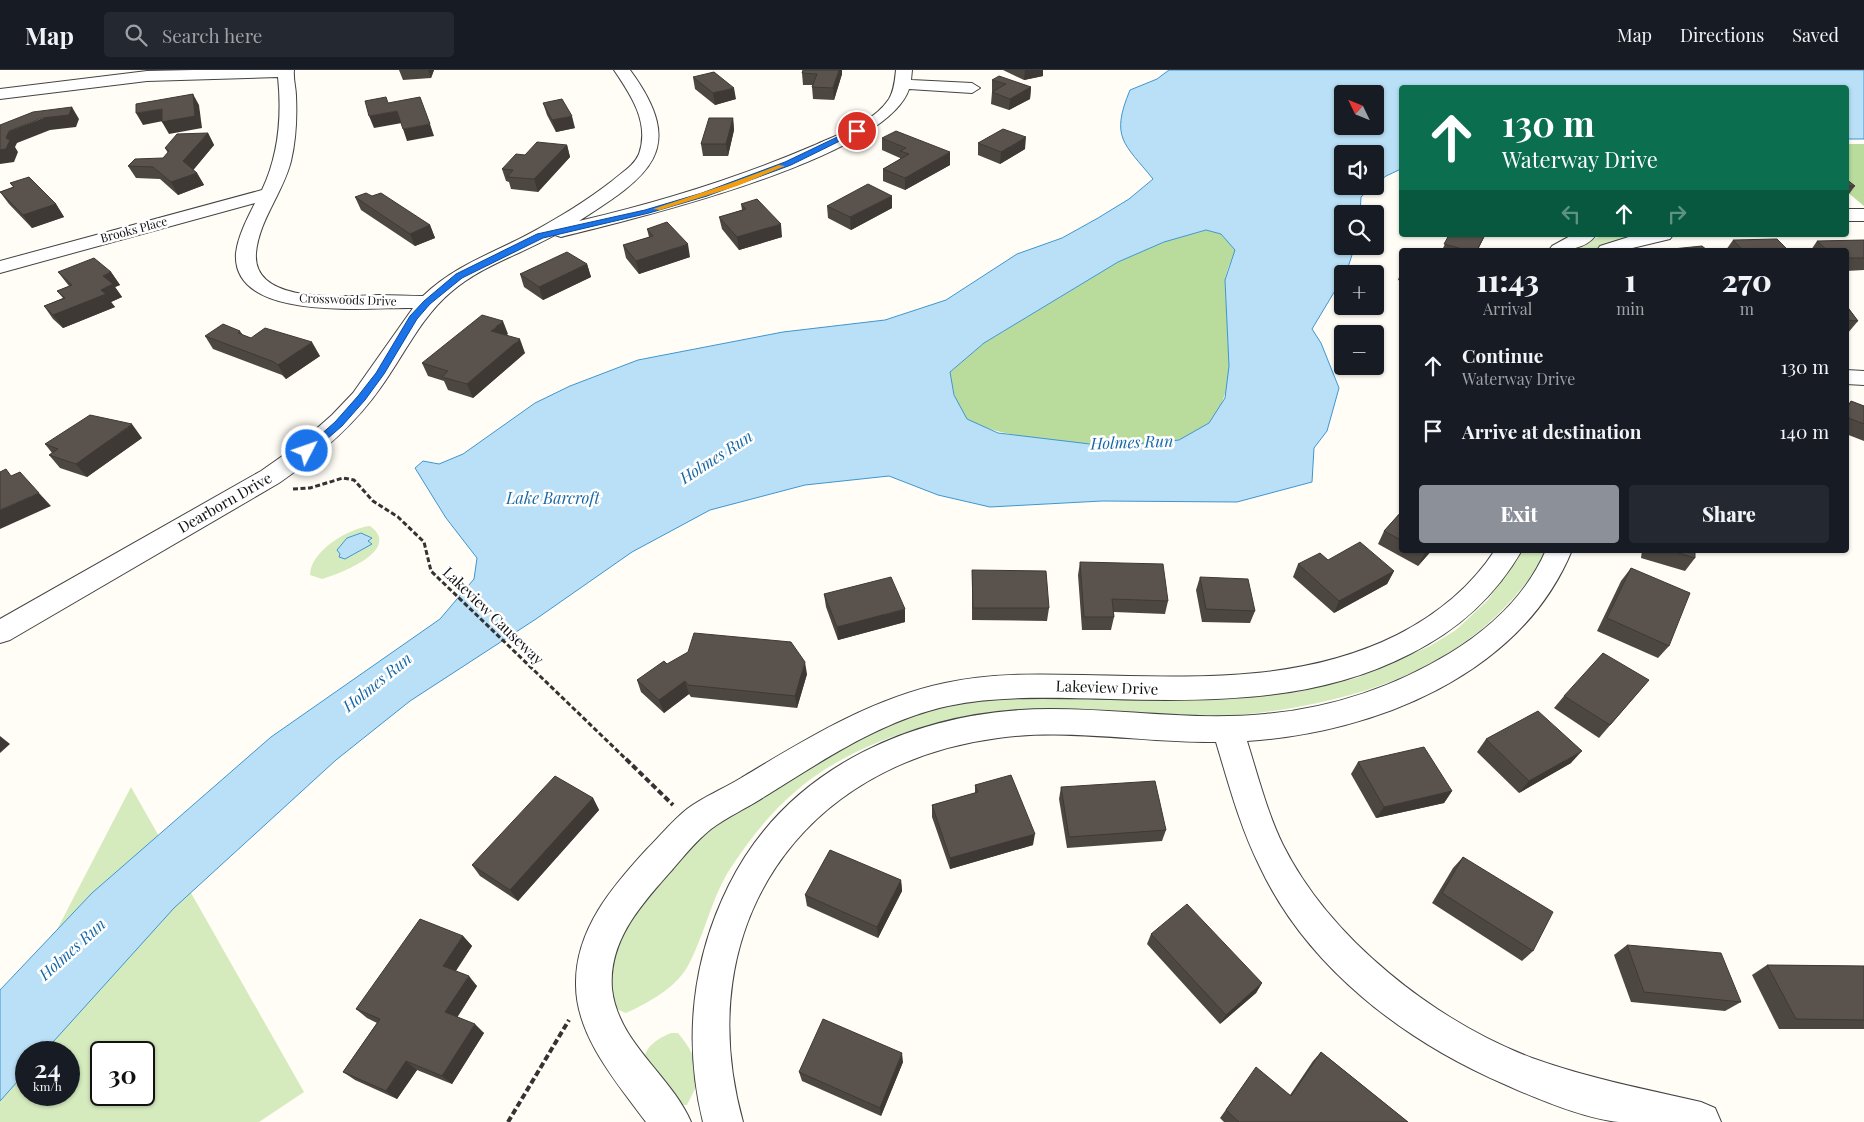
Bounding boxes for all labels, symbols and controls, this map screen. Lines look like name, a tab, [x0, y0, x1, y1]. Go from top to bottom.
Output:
search box	[104, 12, 454, 57]
text: Map	[25, 19, 74, 51]
icon: search	[122, 21, 150, 49]
text: Search here	[162, 22, 262, 48]
text: Map	[1617, 23, 1652, 47]
text: Directions	[1680, 23, 1764, 47]
text: Saved	[1792, 23, 1839, 47]
north arrow	[1334, 85, 1384, 135]
map controls	[1334, 85, 1384, 375]
text: 130 m	[1502, 99, 1595, 146]
icon: ahead	[1419, 105, 1484, 170]
pin	[836, 110, 878, 152]
icon: arrive	[843, 117, 871, 145]
text: Waterway Drive	[1502, 144, 1658, 174]
button: sound	[1334, 145, 1384, 195]
icon: left	[1557, 200, 1585, 228]
icon: ahead	[1610, 200, 1638, 228]
icon: right	[1663, 200, 1691, 228]
button: search	[1334, 205, 1384, 255]
street label: Brooks Place	[98, 212, 169, 246]
text: 11:43	[1476, 260, 1539, 300]
text: 1	[1625, 260, 1636, 300]
text: 270	[1722, 260, 1772, 300]
button: +	[1334, 265, 1384, 315]
street label: Crosswoods Drive	[299, 289, 397, 309]
text: Arrival	[1483, 298, 1532, 319]
text: min	[1616, 298, 1645, 319]
text: m	[1740, 298, 1754, 319]
button: −	[1334, 325, 1384, 375]
text: Continue	[1462, 342, 1543, 368]
icon: ahead	[1419, 352, 1447, 380]
text: 130 m	[1781, 353, 1829, 379]
text: Waterway Drive	[1462, 368, 1575, 389]
icon: arrive	[1419, 417, 1447, 445]
text: Arrive at destination	[1462, 418, 1642, 444]
text: 140 m	[1780, 418, 1829, 444]
position arrow	[280, 424, 332, 476]
water label: Holmes Run	[674, 425, 756, 488]
water label: Holmes Run	[1089, 430, 1174, 453]
street label: Dearborn Drive	[174, 467, 275, 537]
button: Exit	[1419, 485, 1619, 543]
button: Share	[1629, 485, 1829, 543]
water label: Lake Barcroft	[505, 487, 600, 508]
street label: Lakeview Causeway	[439, 562, 549, 669]
water label: Holmes Run	[337, 647, 415, 716]
street label: Lakeview Drive	[1055, 675, 1159, 699]
water label: Holmes Run	[33, 913, 109, 985]
speed limit sign: 30	[90, 1041, 155, 1106]
text: 24	[34, 1051, 61, 1084]
text: km/h	[33, 1078, 62, 1094]

